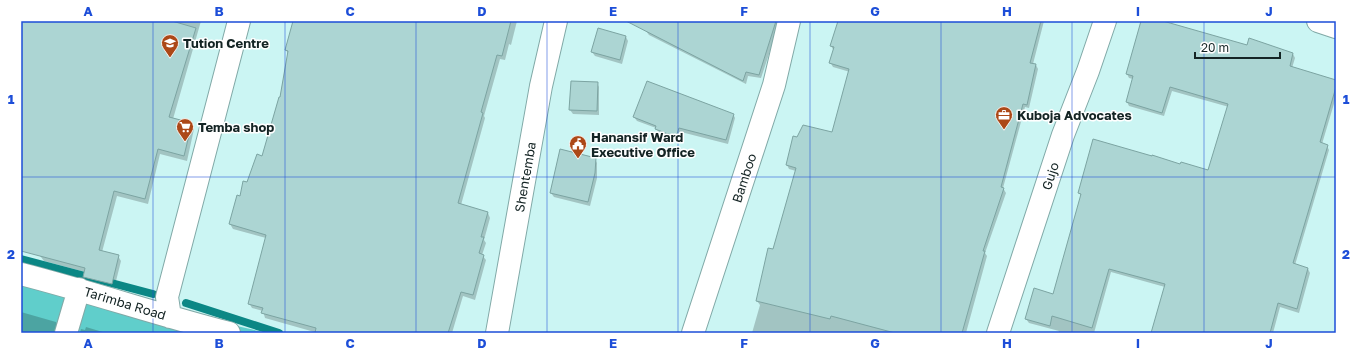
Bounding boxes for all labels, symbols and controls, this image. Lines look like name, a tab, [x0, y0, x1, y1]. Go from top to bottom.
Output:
text: A	[83, 3, 93, 19]
text: B	[214, 3, 224, 19]
text: C	[345, 3, 355, 19]
text: D	[477, 3, 487, 19]
text: E	[609, 3, 617, 19]
text: F	[740, 3, 748, 19]
text: G	[870, 3, 880, 19]
text: H	[1002, 3, 1012, 19]
text: I	[1136, 3, 1140, 19]
text: J	[1265, 3, 1273, 19]
school or university icon: Tution Centre	[160, 33, 180, 58]
scale bar	[1195, 34, 1280, 60]
place label: Tution Centre	[183, 35, 269, 51]
text: 20 m	[1201, 40, 1229, 55]
text: 1	[8, 91, 15, 107]
text: 1	[1343, 91, 1350, 107]
office icon: Kuboja Advocates	[994, 105, 1014, 130]
place label: Kuboja Advocates	[1017, 107, 1132, 123]
supermarket icon: Temba shop	[175, 117, 195, 142]
place label: Temba shop	[198, 119, 274, 135]
place label: Hanansif Ward Executive Office	[591, 129, 695, 160]
public building icon: Hanansif Ward Executive Office	[568, 134, 588, 159]
street label: Shentemba	[511, 140, 539, 214]
street label: Bamboo	[728, 151, 760, 205]
street label: Gujo	[1038, 160, 1062, 192]
text: 2	[7, 246, 15, 262]
text: 2	[1342, 246, 1350, 262]
street label: Tarimba Road	[82, 283, 168, 323]
text: A	[83, 335, 93, 351]
text: B	[214, 335, 224, 351]
text: C	[345, 335, 355, 351]
text: D	[477, 335, 487, 351]
text: E	[609, 335, 617, 351]
text: F	[740, 335, 748, 351]
text: G	[870, 335, 880, 351]
text: H	[1002, 335, 1012, 351]
text: I	[1136, 335, 1140, 351]
text: J	[1265, 335, 1273, 351]

